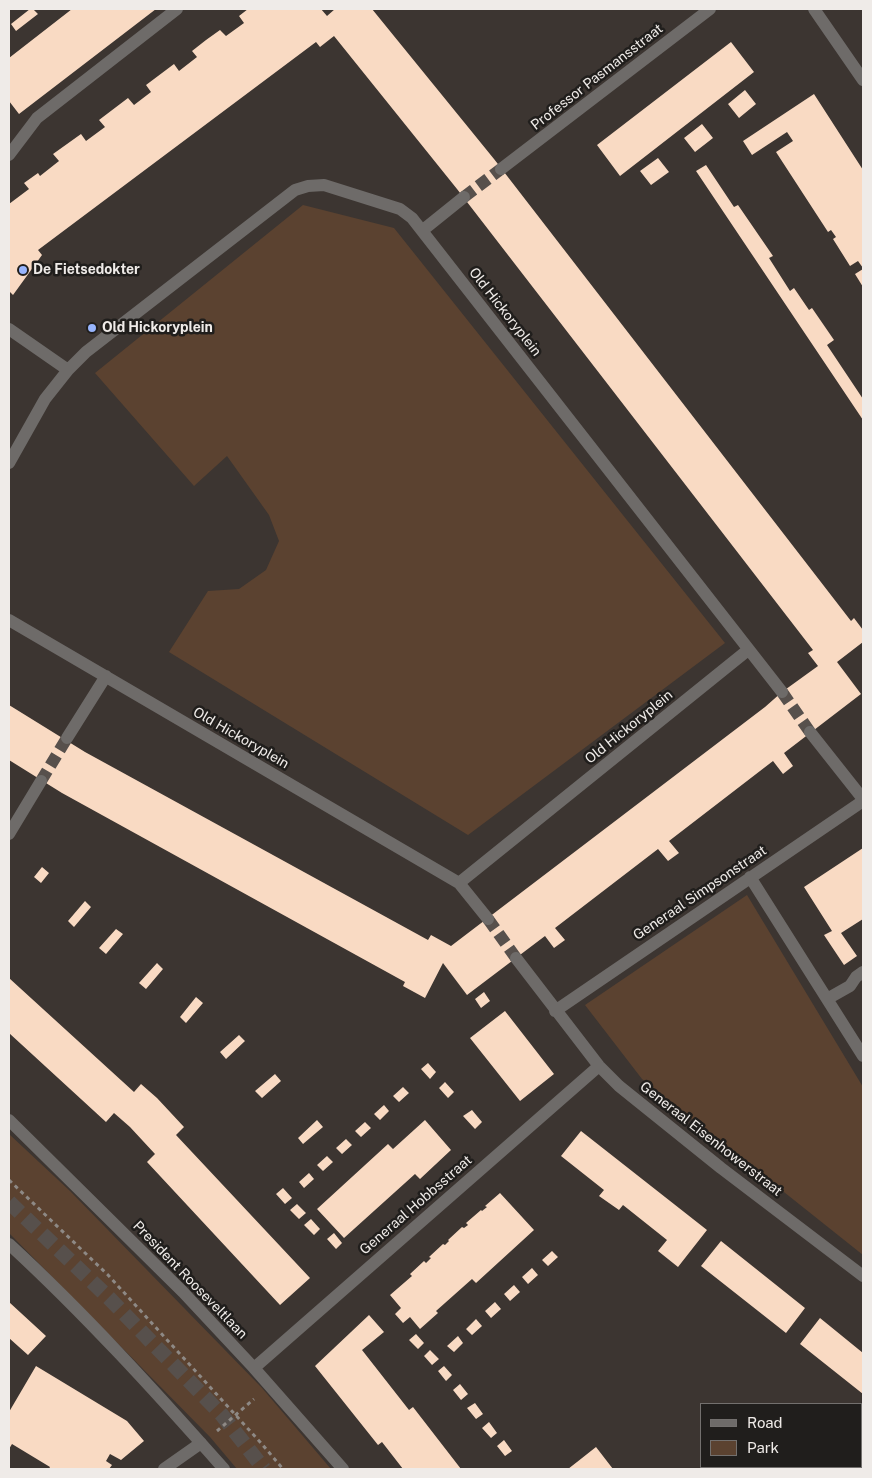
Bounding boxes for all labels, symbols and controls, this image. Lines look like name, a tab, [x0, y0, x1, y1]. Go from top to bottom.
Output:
street label: Professor Pasmansstraat	[528, 20, 666, 134]
place label: De Fietsedokter	[33, 262, 140, 278]
marker: De Fietsedokter	[17, 264, 29, 276]
street label: Old Hickoryplein	[465, 264, 545, 360]
place label: Old Hickoryplein	[102, 320, 213, 336]
marker: Old Hickoryplein	[86, 322, 98, 334]
street label: Old Hickoryplein	[582, 687, 676, 767]
street label: Old Hickoryplein	[190, 704, 292, 772]
street label: Generaal Simpsonstraat	[630, 842, 770, 944]
street label: Generaal Eisenhowerstraat	[637, 1078, 785, 1200]
street label: Generaal Hobbsstraat	[357, 1152, 475, 1258]
street label: President Rooseveltlaan	[129, 1218, 251, 1342]
legend	[700, 1403, 862, 1468]
text: Road	[747, 1414, 783, 1431]
text: Park	[747, 1439, 779, 1456]

